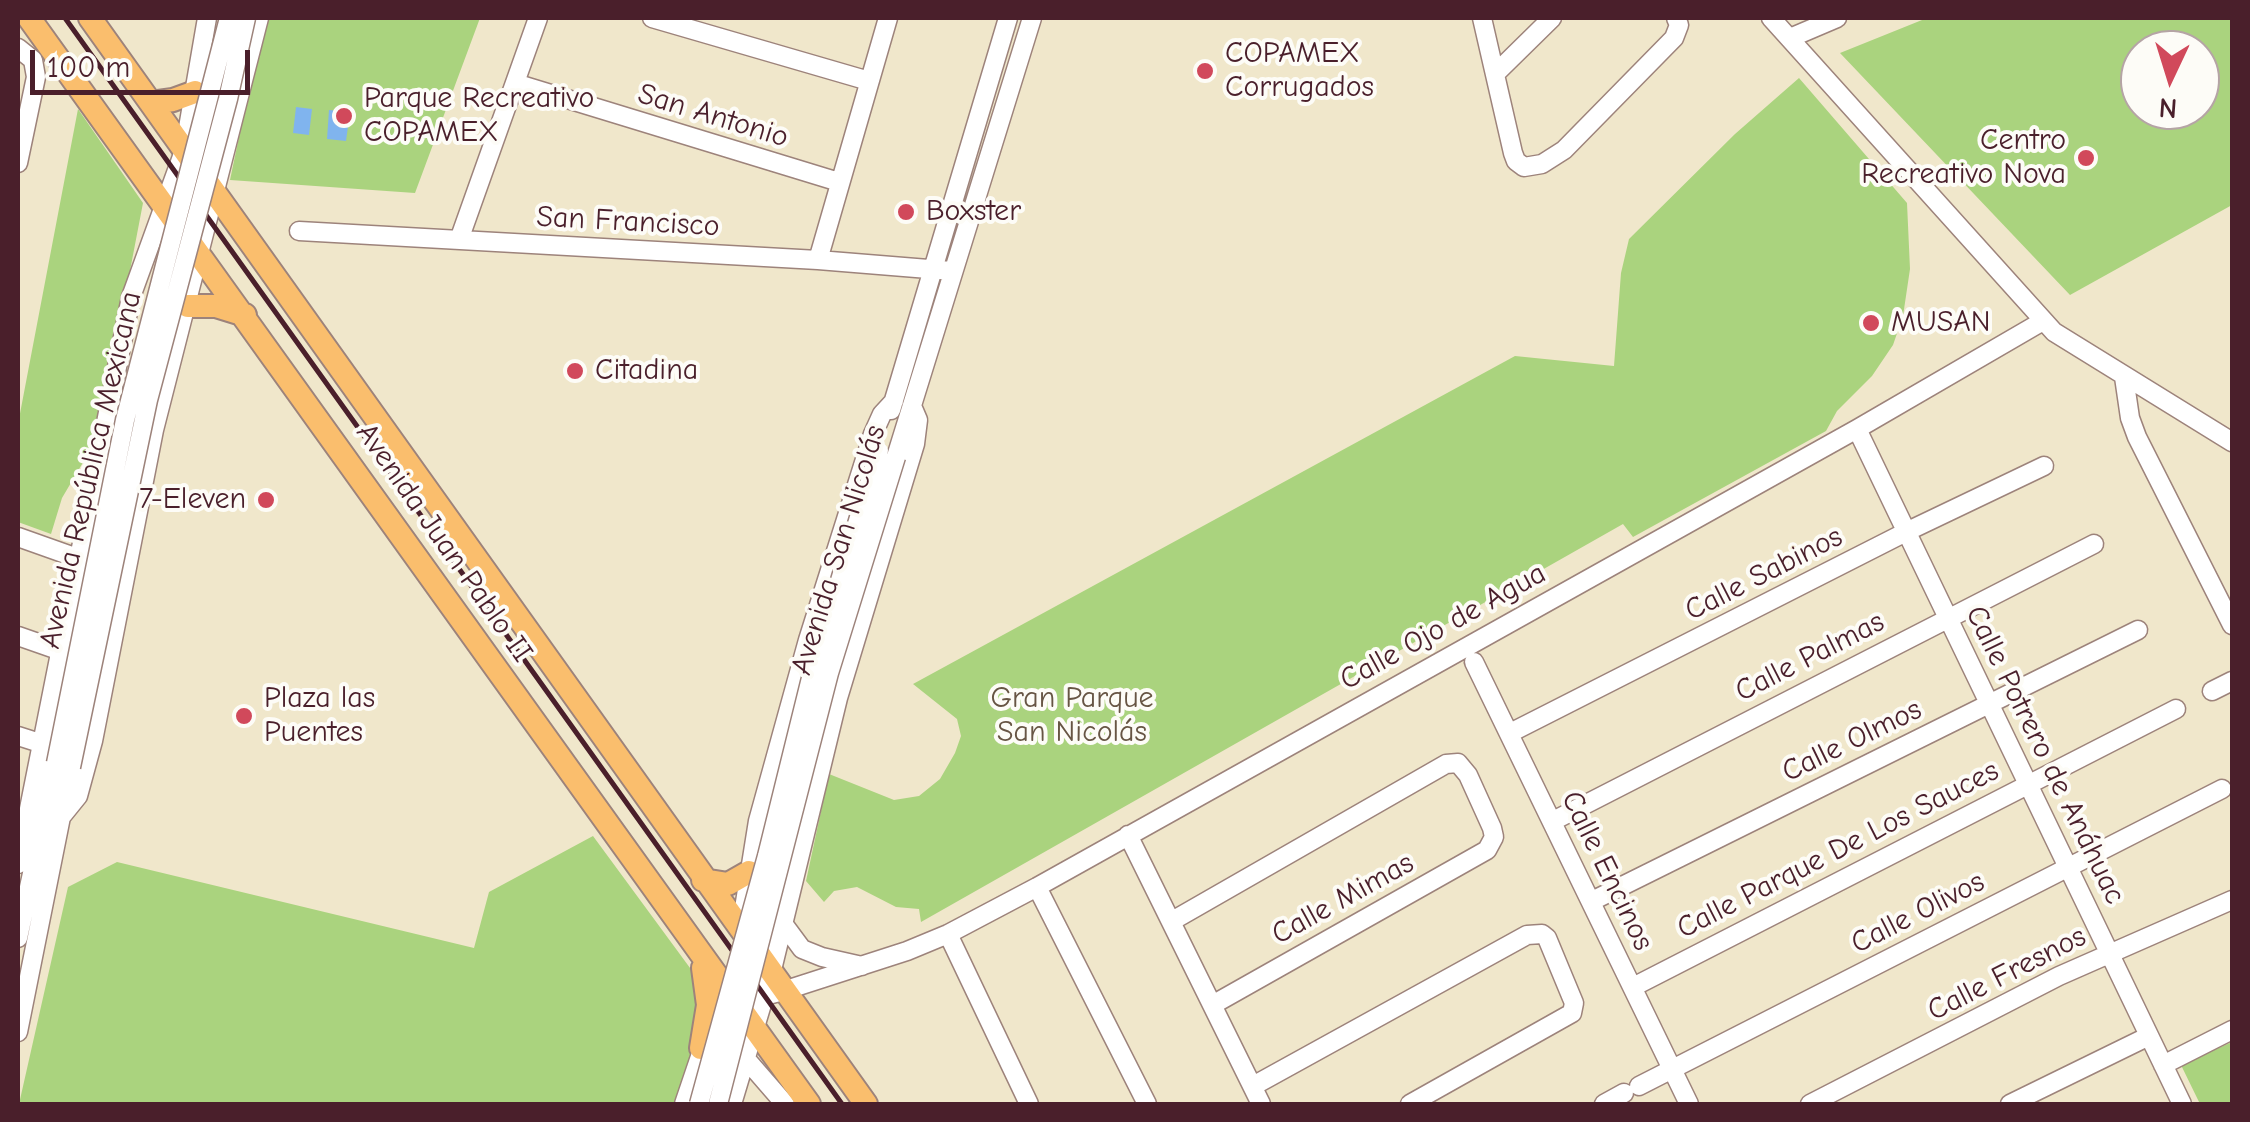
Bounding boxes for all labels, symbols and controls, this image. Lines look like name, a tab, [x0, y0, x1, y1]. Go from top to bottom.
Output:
scale bar	[35, 30, 255, 92]
north arrow	[2120, 30, 2220, 130]
place label: COPAMEX Corrugados	[1225, 36, 1374, 106]
text: 100 m	[47, 50, 130, 85]
marker: COPAMEX Corrugados	[1194, 60, 1216, 82]
street label: San Antonio	[633, 76, 793, 156]
place label: Parque Recreativo COPAMEX	[364, 81, 594, 152]
text: N	[2158, 91, 2178, 125]
marker: Parque Recreativo COPAMEX	[333, 105, 355, 127]
place label: Centro Recreativo Nova	[1861, 123, 2066, 194]
marker: Centro Recreativo Nova	[2075, 147, 2097, 169]
place label: Boxster	[926, 194, 1021, 230]
street label: San Francisco	[536, 199, 720, 245]
marker: Boxster	[895, 201, 917, 223]
street label: Avenida República Mexicana	[32, 288, 150, 652]
place label: MUSAN	[1891, 305, 1991, 341]
marker: MUSAN	[1860, 312, 1882, 334]
place label: Citadina	[595, 353, 698, 389]
marker: Citadina	[564, 360, 586, 382]
street label: Avenida Juan Pablo II	[348, 417, 540, 669]
street label: Avenida San Nicolás	[784, 421, 894, 679]
place label: 7-Eleven	[139, 482, 246, 518]
marker: 7-Eleven	[255, 489, 277, 511]
street label: Calle Sabinos	[1679, 519, 1849, 629]
street label: Calle Ojo de Agua	[1334, 556, 1552, 698]
street label: Calle Potrero de Anáhuac	[1957, 600, 2133, 910]
street label: Calle Palmas	[1729, 604, 1891, 710]
place label: Plaza las Puentes	[264, 681, 375, 752]
park label: Gran Parque San Nicolás	[990, 681, 1154, 752]
street label: Calle Olmos	[1776, 692, 1928, 790]
marker: Plaza las Puentes	[233, 705, 255, 727]
street label: Calle Parque De Los Sauces	[1671, 753, 2005, 947]
street label: Calle Encinos	[1553, 785, 1661, 957]
street label: Calle Mimas	[1266, 845, 1420, 953]
street label: Calle Olivos	[1845, 864, 1991, 962]
street label: Calle Fresnos	[1922, 919, 2092, 1029]

